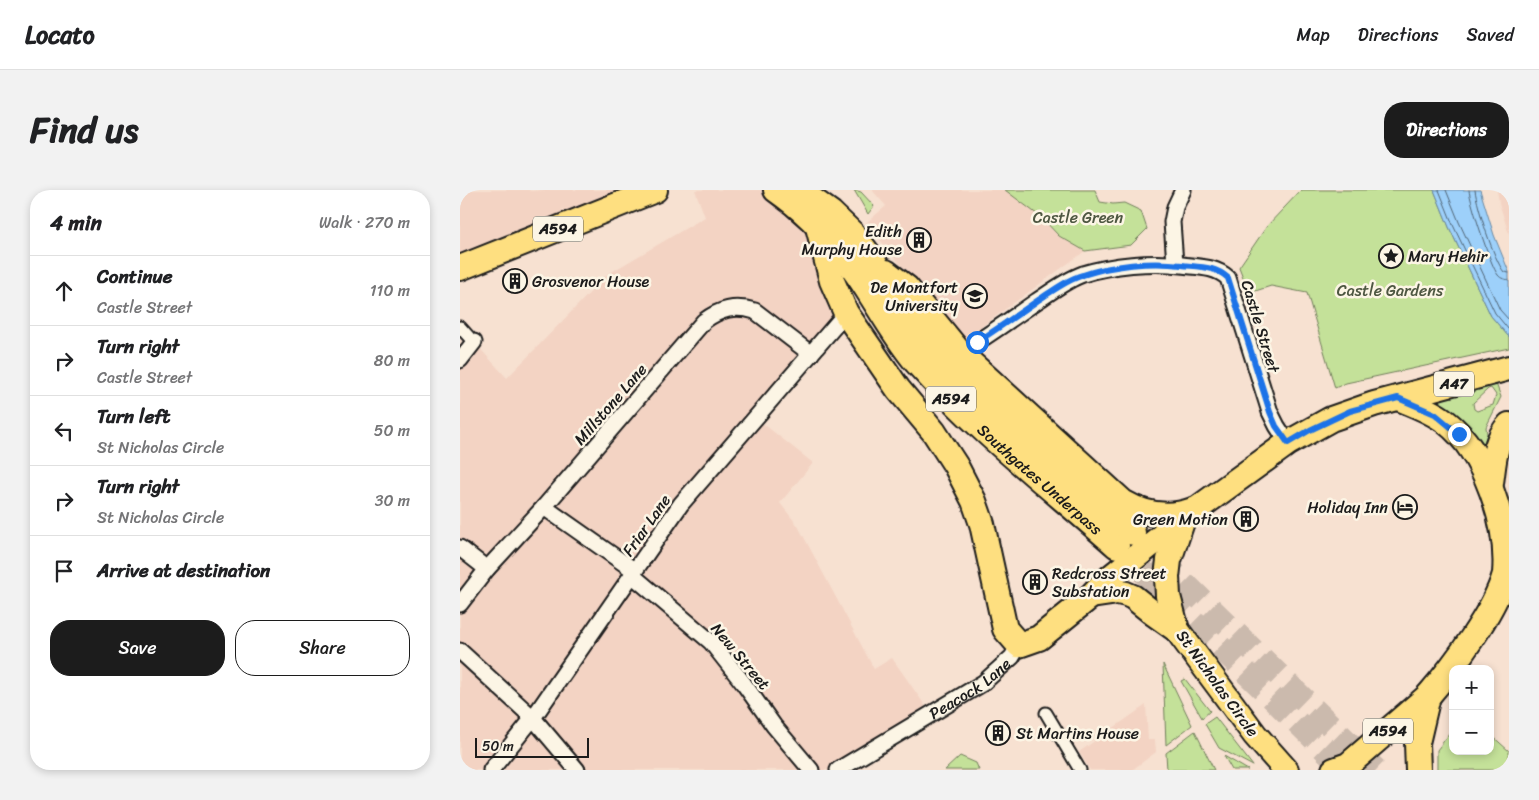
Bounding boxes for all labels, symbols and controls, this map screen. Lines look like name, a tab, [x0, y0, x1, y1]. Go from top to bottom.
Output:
text: Locato	[25, 14, 95, 56]
text: Map	[1297, 19, 1330, 51]
text: Directions	[1358, 19, 1439, 51]
text: Saved	[1467, 19, 1514, 51]
text: Find us	[30, 99, 138, 161]
button: Directions	[1384, 102, 1509, 158]
park label: Castle Green	[1033, 203, 1124, 232]
text: 4 min	[50, 204, 102, 242]
text: Walk · 270 m	[319, 208, 410, 237]
road number: A594	[533, 216, 583, 242]
place label: Edith Murphy House	[801, 217, 902, 264]
building icon: Edith Murphy House	[906, 227, 932, 253]
place label: Mary Hehir	[1408, 242, 1488, 271]
place icon: Mary Hehir	[1378, 243, 1404, 269]
text: Continue	[97, 260, 173, 293]
place label: Grosvenor House	[532, 267, 650, 296]
building icon: Grosvenor House	[502, 268, 528, 294]
place label: De Montfort University	[870, 273, 959, 320]
text: 110 m	[370, 276, 410, 305]
street label: Castle Street	[1233, 276, 1288, 376]
park label: Castle Gardens	[1337, 276, 1444, 305]
icon: ahead	[50, 277, 78, 305]
school or university icon: De Montfort University	[962, 283, 988, 309]
text: Castle Street	[97, 293, 192, 322]
text: Turn right	[97, 330, 179, 363]
route start	[966, 331, 989, 354]
text: 80 m	[374, 346, 410, 375]
icon: right	[50, 347, 78, 375]
street label: Millstone Lane	[566, 357, 654, 452]
text: Castle Street	[97, 363, 192, 392]
road number: A47	[1434, 372, 1474, 396]
road number: A594	[926, 386, 976, 412]
text: Turn left	[97, 400, 170, 433]
text: 50 m	[374, 416, 410, 445]
street label: Southgates Underpass	[970, 416, 1110, 543]
icon: left	[50, 417, 78, 445]
route end	[1448, 423, 1471, 446]
text: St Nicholas Circle	[97, 433, 224, 462]
text: Turn right	[97, 470, 179, 503]
text: 30 m	[375, 486, 410, 515]
icon: right	[50, 487, 78, 515]
street label: Friar Lane	[614, 488, 679, 563]
place label: Holiday Inn	[1307, 493, 1388, 522]
hotel icon: Holiday Inn	[1392, 494, 1418, 520]
text: St Nicholas Circle	[97, 503, 224, 532]
place label: Green Motion	[1133, 505, 1228, 534]
building icon: Green Motion	[1233, 506, 1259, 532]
text: Arrive at destination	[97, 554, 270, 587]
icon: arrive	[50, 557, 78, 585]
place label: Redcross Street Substation	[1052, 559, 1166, 606]
building icon: Redcross Street Substation	[1022, 569, 1048, 595]
street label: New Street	[703, 616, 778, 697]
button: Save	[50, 620, 225, 676]
button: Share	[235, 620, 410, 676]
street label: St Nicholas Circle	[1168, 623, 1267, 743]
street label: Peacock Lane	[923, 650, 1018, 728]
map controls	[1449, 665, 1494, 755]
button: +	[1449, 665, 1494, 710]
button: −	[1449, 710, 1494, 755]
road number: A594	[1363, 718, 1413, 744]
place label: St Martins House	[1016, 719, 1139, 748]
building icon: St Martins House	[985, 720, 1011, 746]
text: 50 m	[482, 734, 514, 759]
scale bar	[475, 735, 589, 758]

